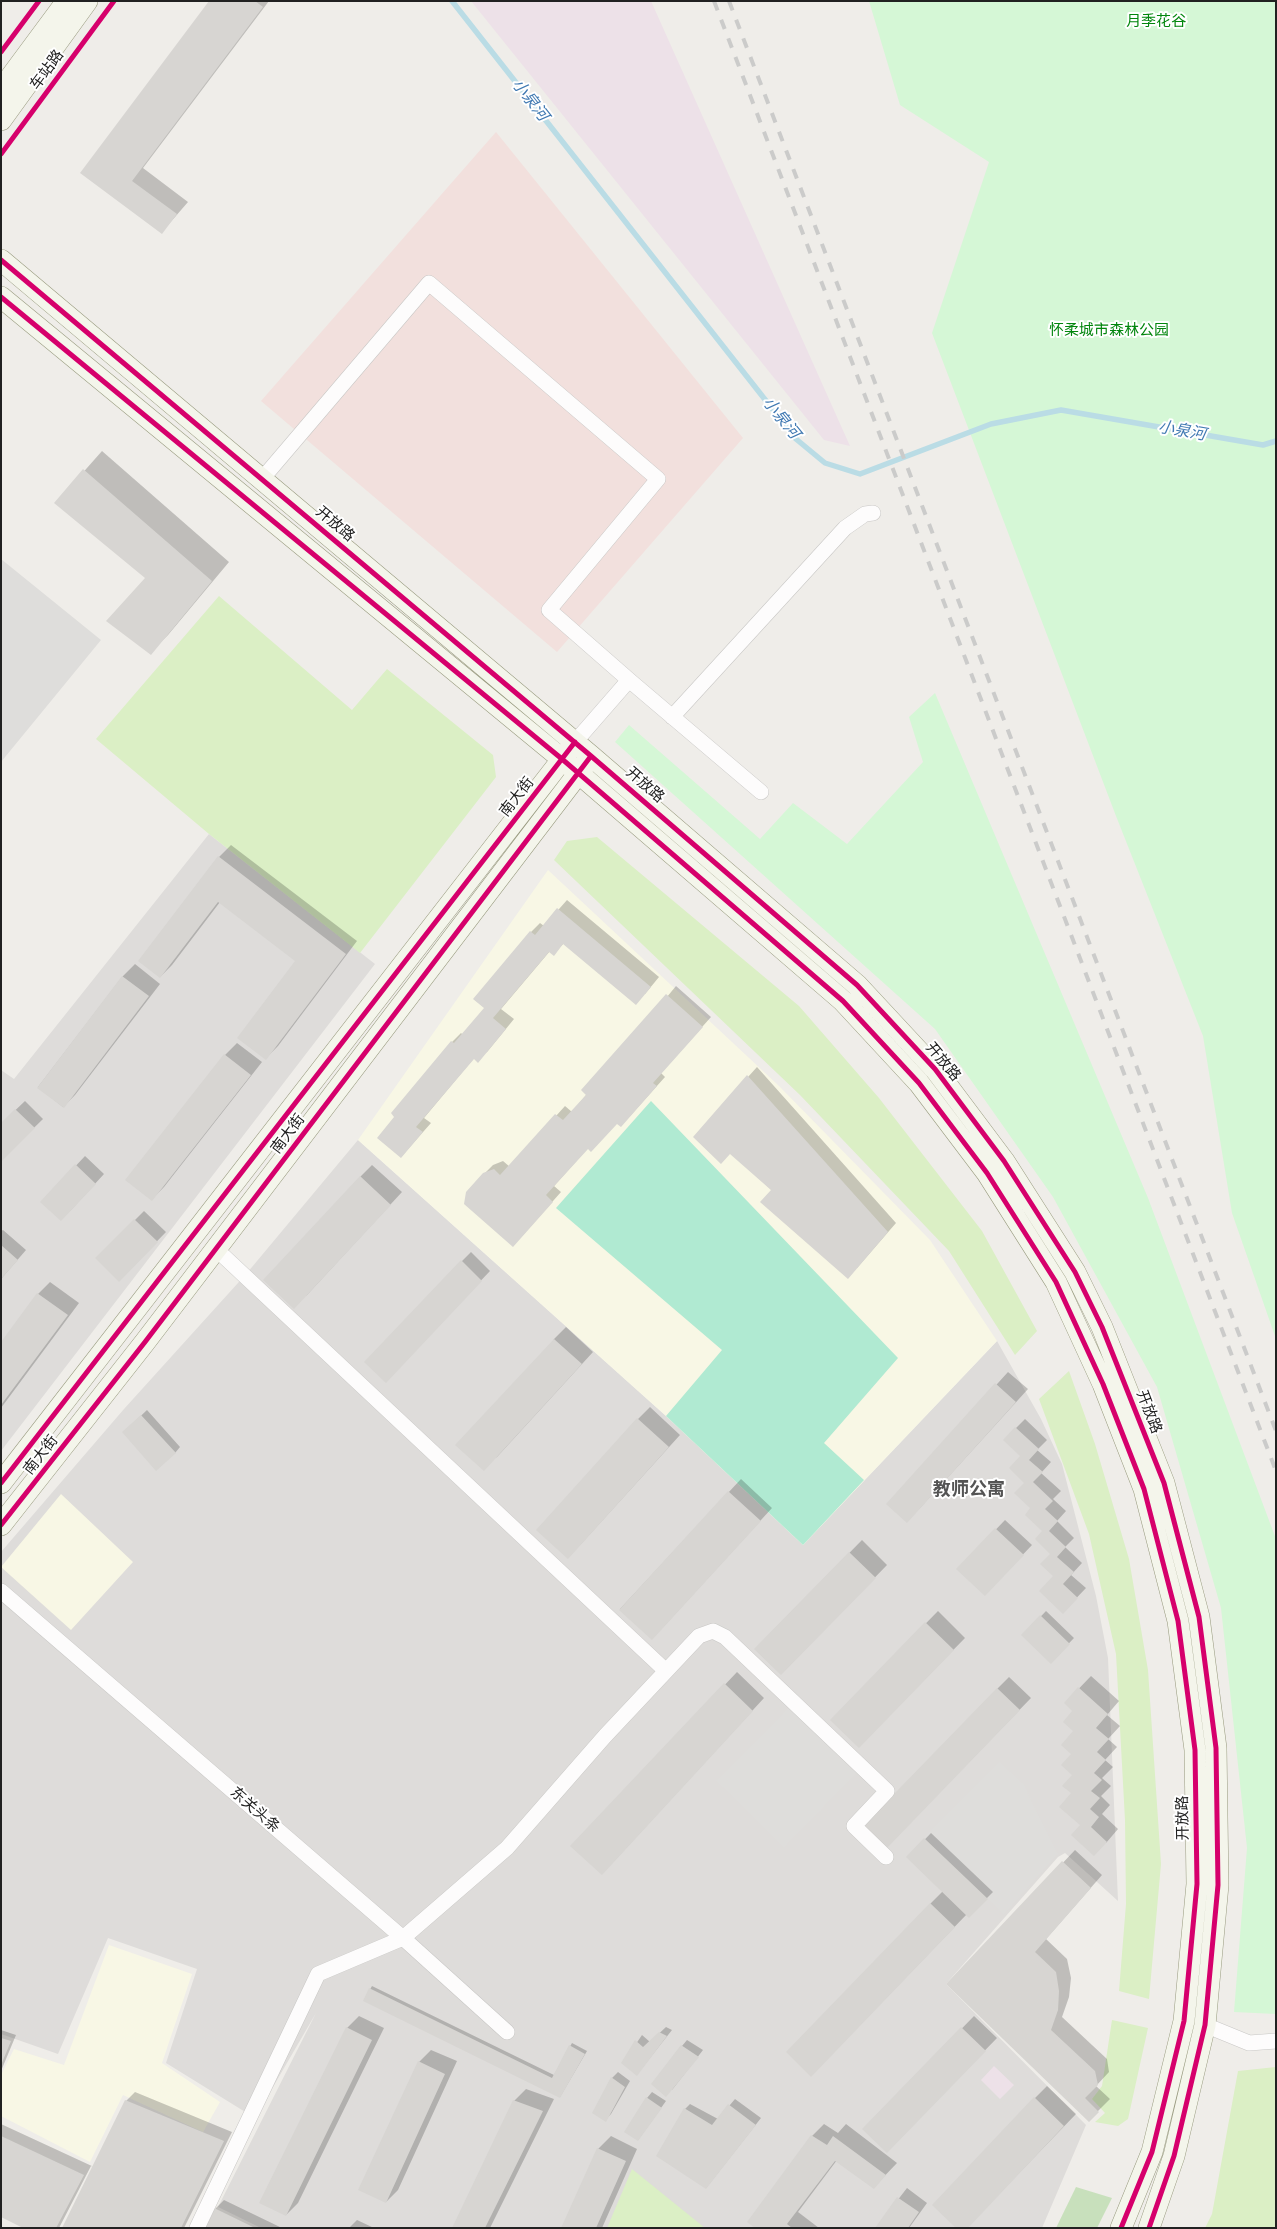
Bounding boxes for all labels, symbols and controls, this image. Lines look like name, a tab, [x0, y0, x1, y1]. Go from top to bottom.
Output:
park label: 月季花谷	[1126, 13, 1186, 31]
street label: 车站路	[26, 47, 68, 93]
water label: 小泉河	[508, 75, 552, 125]
park label: 怀柔城市森林公园	[1049, 322, 1169, 340]
water label: 小泉河	[758, 393, 804, 443]
water label: 小泉河	[1157, 417, 1207, 445]
street label: 开放路	[312, 503, 358, 545]
street label: 开放路	[622, 763, 668, 807]
street label: 南大街	[496, 774, 538, 820]
street label: 开放路	[922, 1039, 964, 1085]
street label: 南大街	[267, 1111, 309, 1157]
street label: 开放路	[1133, 1388, 1165, 1436]
street label: 南大街	[20, 1432, 62, 1478]
district label: 教师公寓	[933, 1479, 1005, 1501]
street label: 东关头条	[226, 1784, 284, 1836]
street label: 开放路	[1174, 1795, 1192, 1841]

